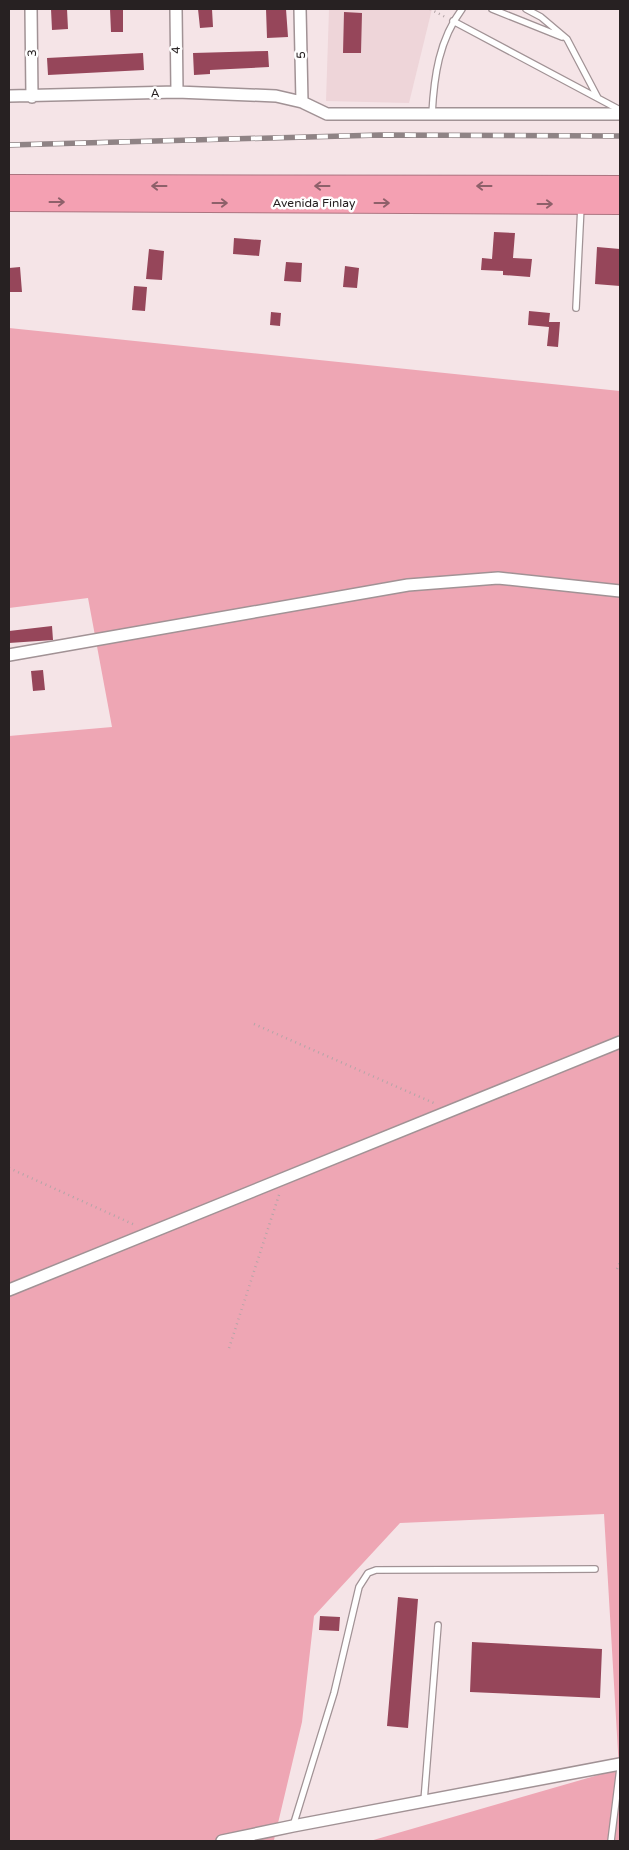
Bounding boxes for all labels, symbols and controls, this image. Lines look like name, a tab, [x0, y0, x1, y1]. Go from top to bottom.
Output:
street label: 4	[169, 46, 183, 54]
street label: 3	[25, 49, 39, 57]
street label: 5	[294, 51, 308, 59]
street label: A	[150, 86, 160, 100]
one-way arrow	[151, 181, 168, 191]
one-way arrow	[314, 181, 330, 191]
one-way arrow	[476, 181, 492, 191]
street label: Avenida Finlay	[273, 196, 356, 210]
one-way arrow	[49, 197, 65, 206]
one-way arrow	[212, 198, 228, 207]
one-way arrow	[374, 199, 390, 208]
one-way arrow	[537, 200, 553, 209]

